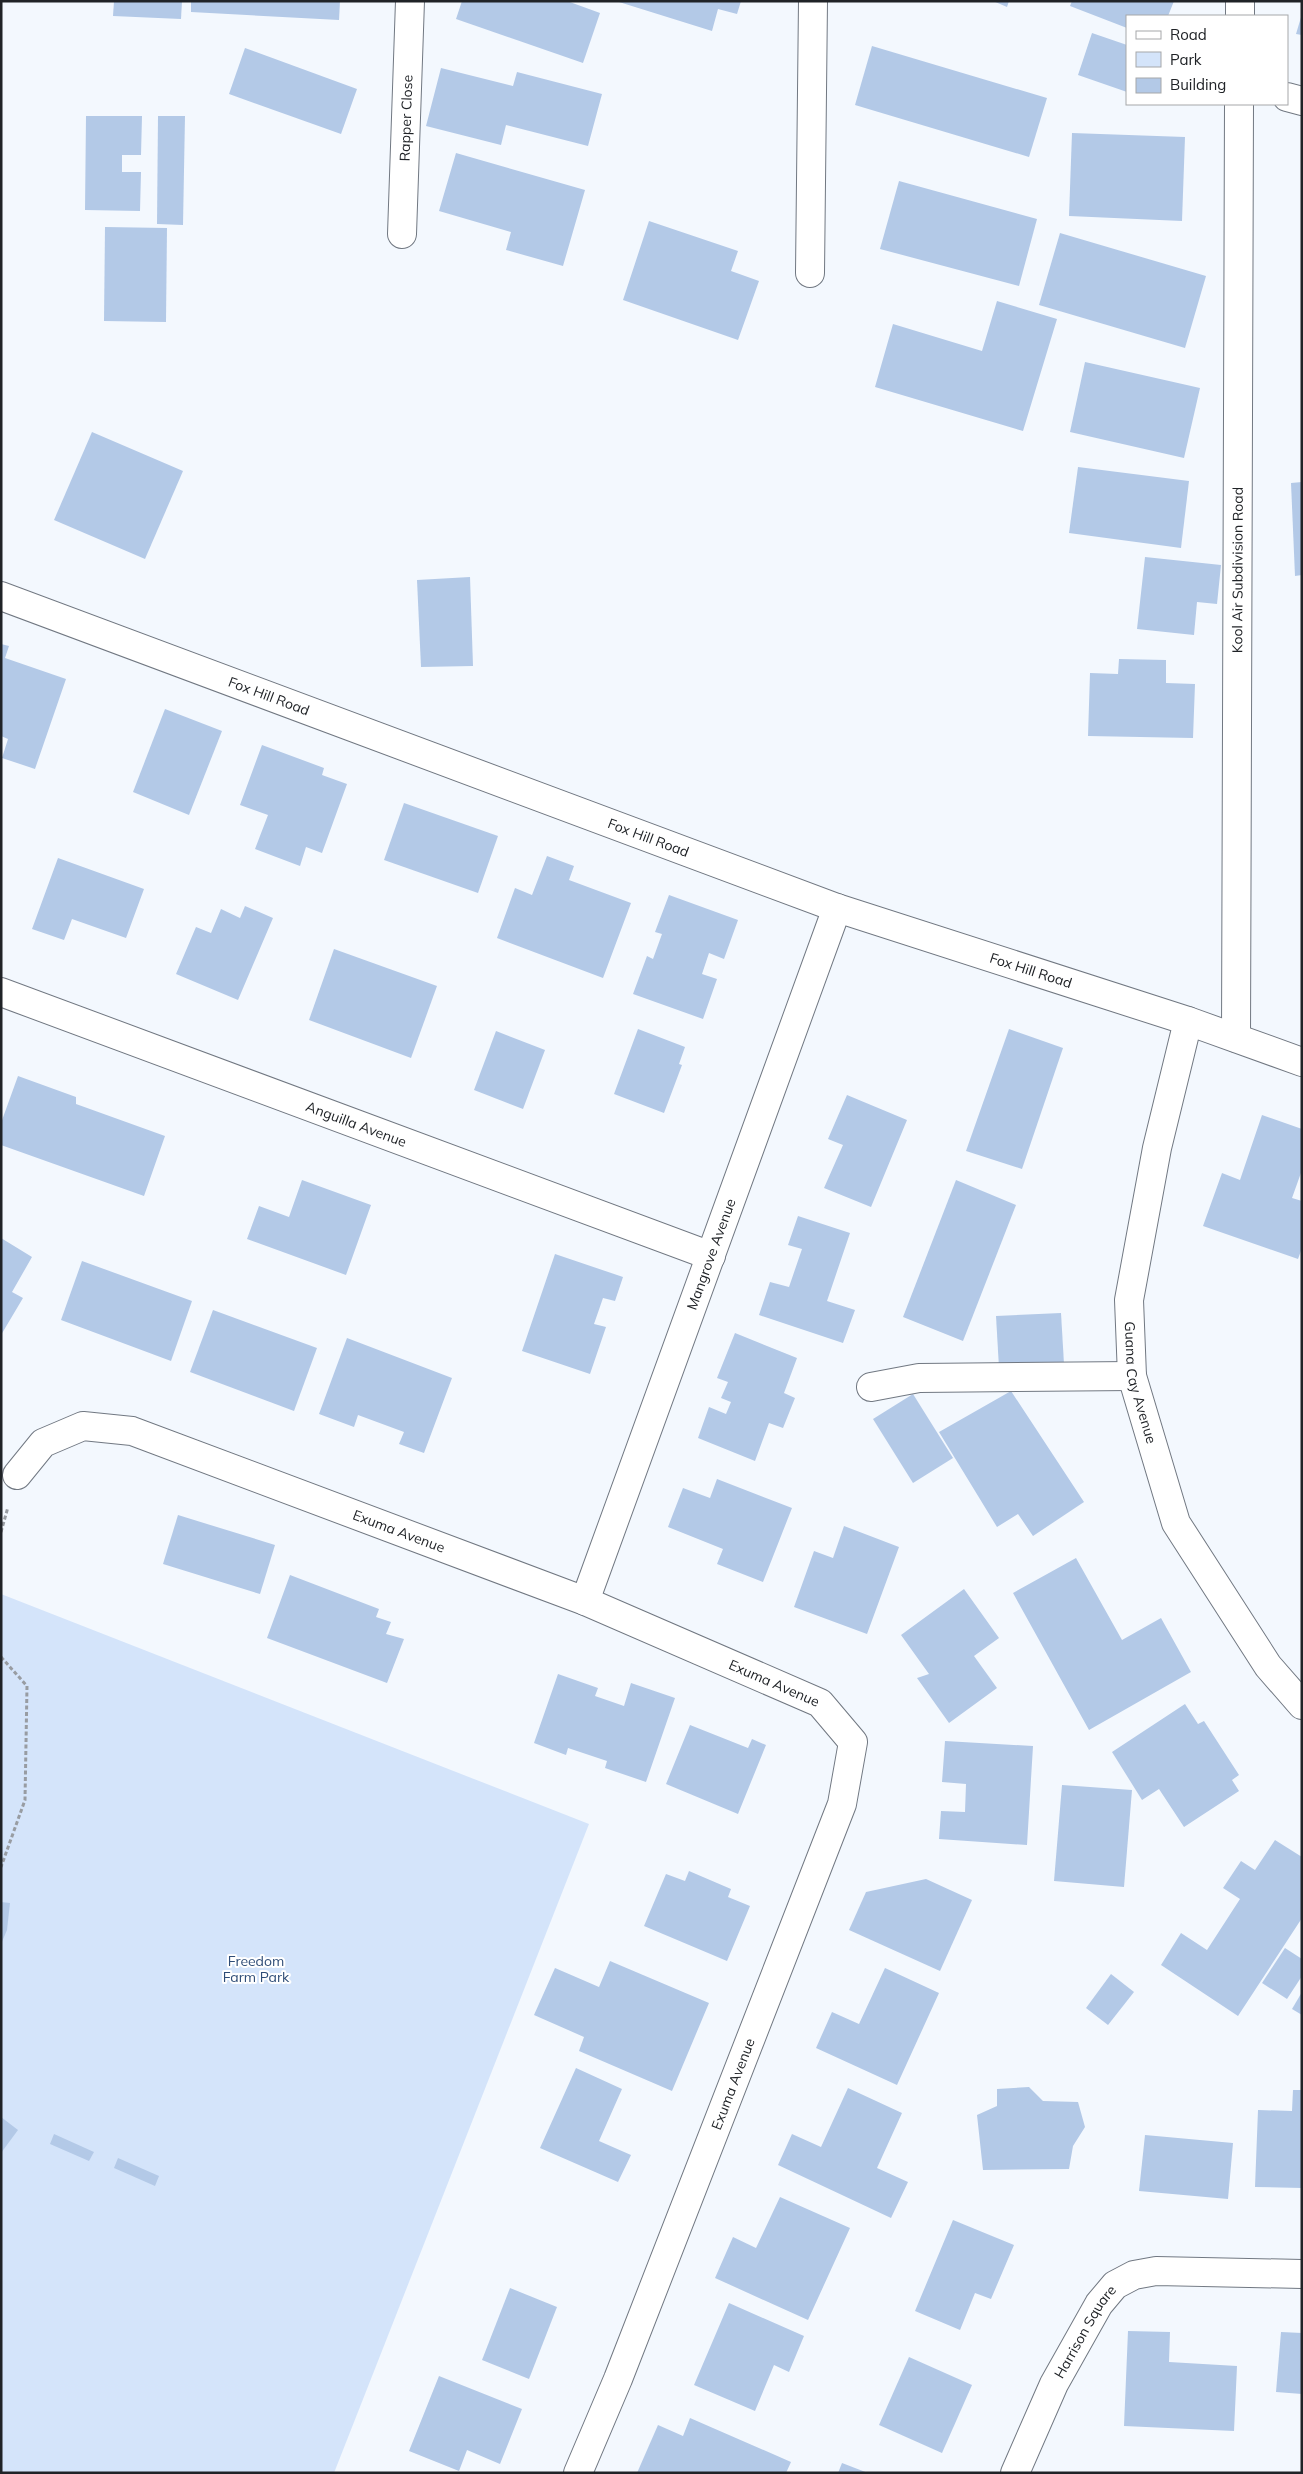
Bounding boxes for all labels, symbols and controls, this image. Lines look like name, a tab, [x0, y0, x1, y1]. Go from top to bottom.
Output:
legend	[1126, 15, 1288, 105]
text: Road	[1170, 25, 1207, 44]
text: Park	[1170, 50, 1202, 69]
street label: Rapper Close	[395, 74, 416, 162]
text: Building	[1170, 75, 1226, 94]
street label: Kool Air Subdivision Road	[1228, 487, 1247, 653]
street label: Fox Hill Road	[226, 673, 312, 719]
street label: Fox Hill Road	[605, 814, 692, 861]
street label: Fox Hill Road	[987, 949, 1074, 992]
street label: Anguilla Avenue	[303, 1097, 409, 1151]
street label: Mangrove Avenue	[683, 1196, 740, 1312]
street label: Guana Cay Avenue	[1121, 1321, 1161, 1446]
street label: Exuma Avenue	[350, 1506, 447, 1557]
street label: Exuma Avenue	[726, 1656, 822, 1711]
park label: Freedom Farm Park	[223, 1952, 290, 1986]
street label: Exuma Avenue	[707, 2036, 759, 2132]
street label: Harrison Square	[1050, 2281, 1120, 2381]

